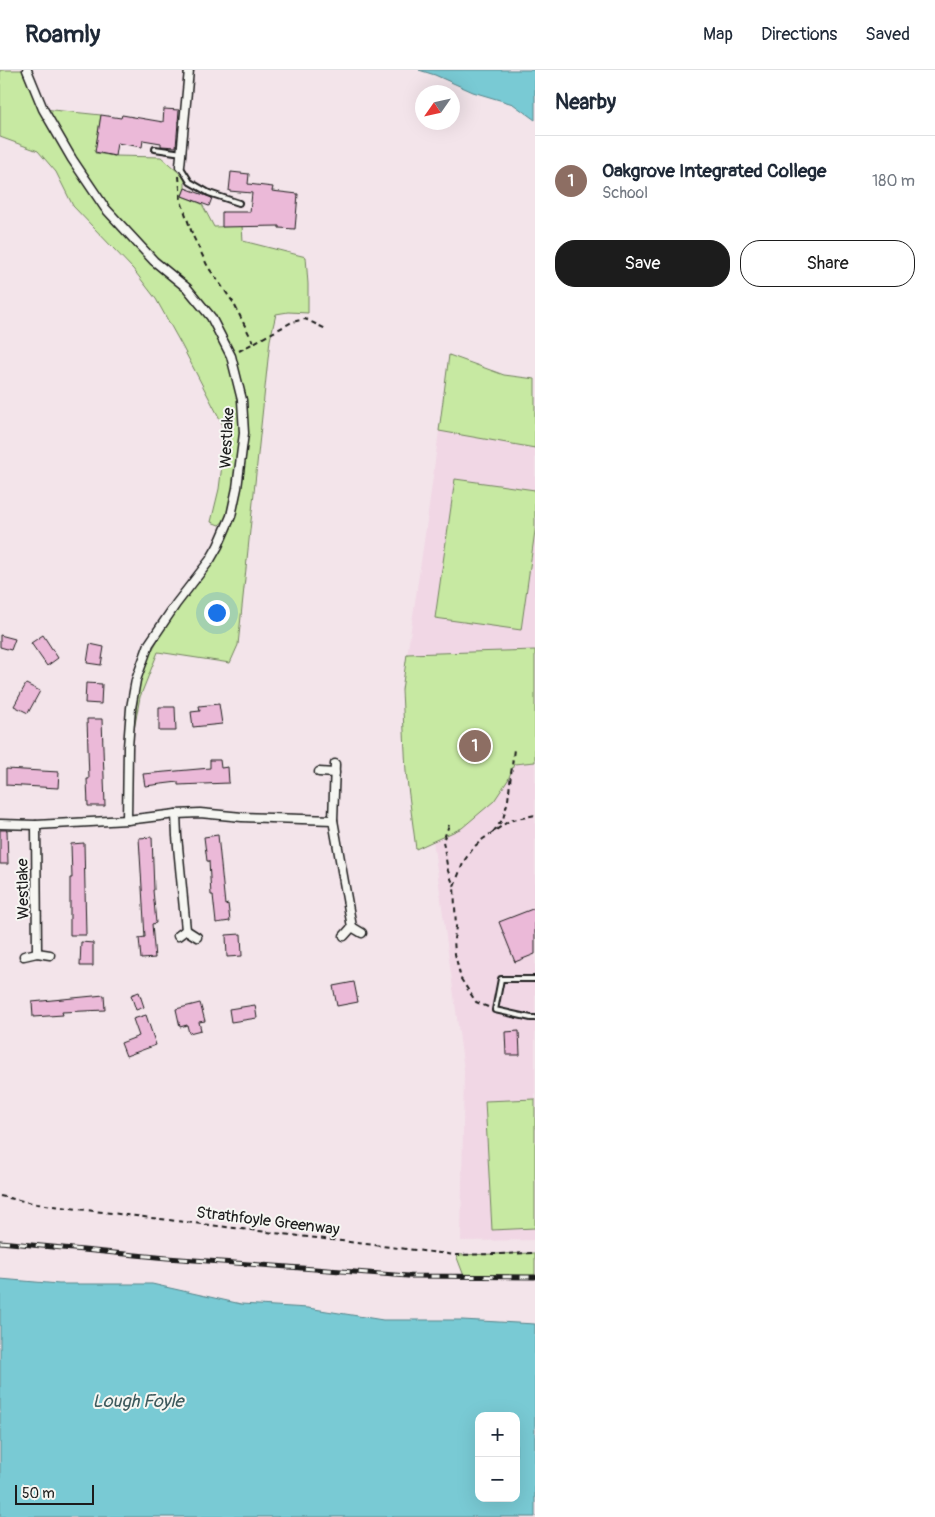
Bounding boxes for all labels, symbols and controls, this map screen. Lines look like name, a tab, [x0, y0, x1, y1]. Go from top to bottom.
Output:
text: Roamly	[25, 20, 100, 49]
text: Map	[703, 23, 733, 46]
text: Directions	[761, 23, 837, 46]
text: Saved	[865, 23, 910, 46]
north arrow	[415, 85, 460, 130]
text: Nearby	[555, 89, 616, 116]
text: Oakgrove Integrated College	[602, 159, 826, 183]
text: 1	[568, 171, 574, 191]
text: 180 m	[872, 171, 915, 191]
text: School	[602, 183, 648, 203]
button: Save	[555, 240, 730, 287]
button: Share	[740, 240, 915, 287]
street label: Westlake	[215, 407, 239, 469]
your location	[204, 600, 230, 626]
pin: 1	[459, 727, 491, 765]
street label: Westlake	[12, 858, 34, 920]
street label: Strathfoyle Greenway	[195, 1202, 341, 1240]
water label: Lough Foyle	[93, 1390, 186, 1413]
map controls	[475, 1412, 520, 1502]
button: +	[475, 1412, 520, 1457]
button: −	[475, 1457, 520, 1502]
scale bar	[15, 1482, 94, 1505]
text: 50 m	[22, 1485, 55, 1502]

